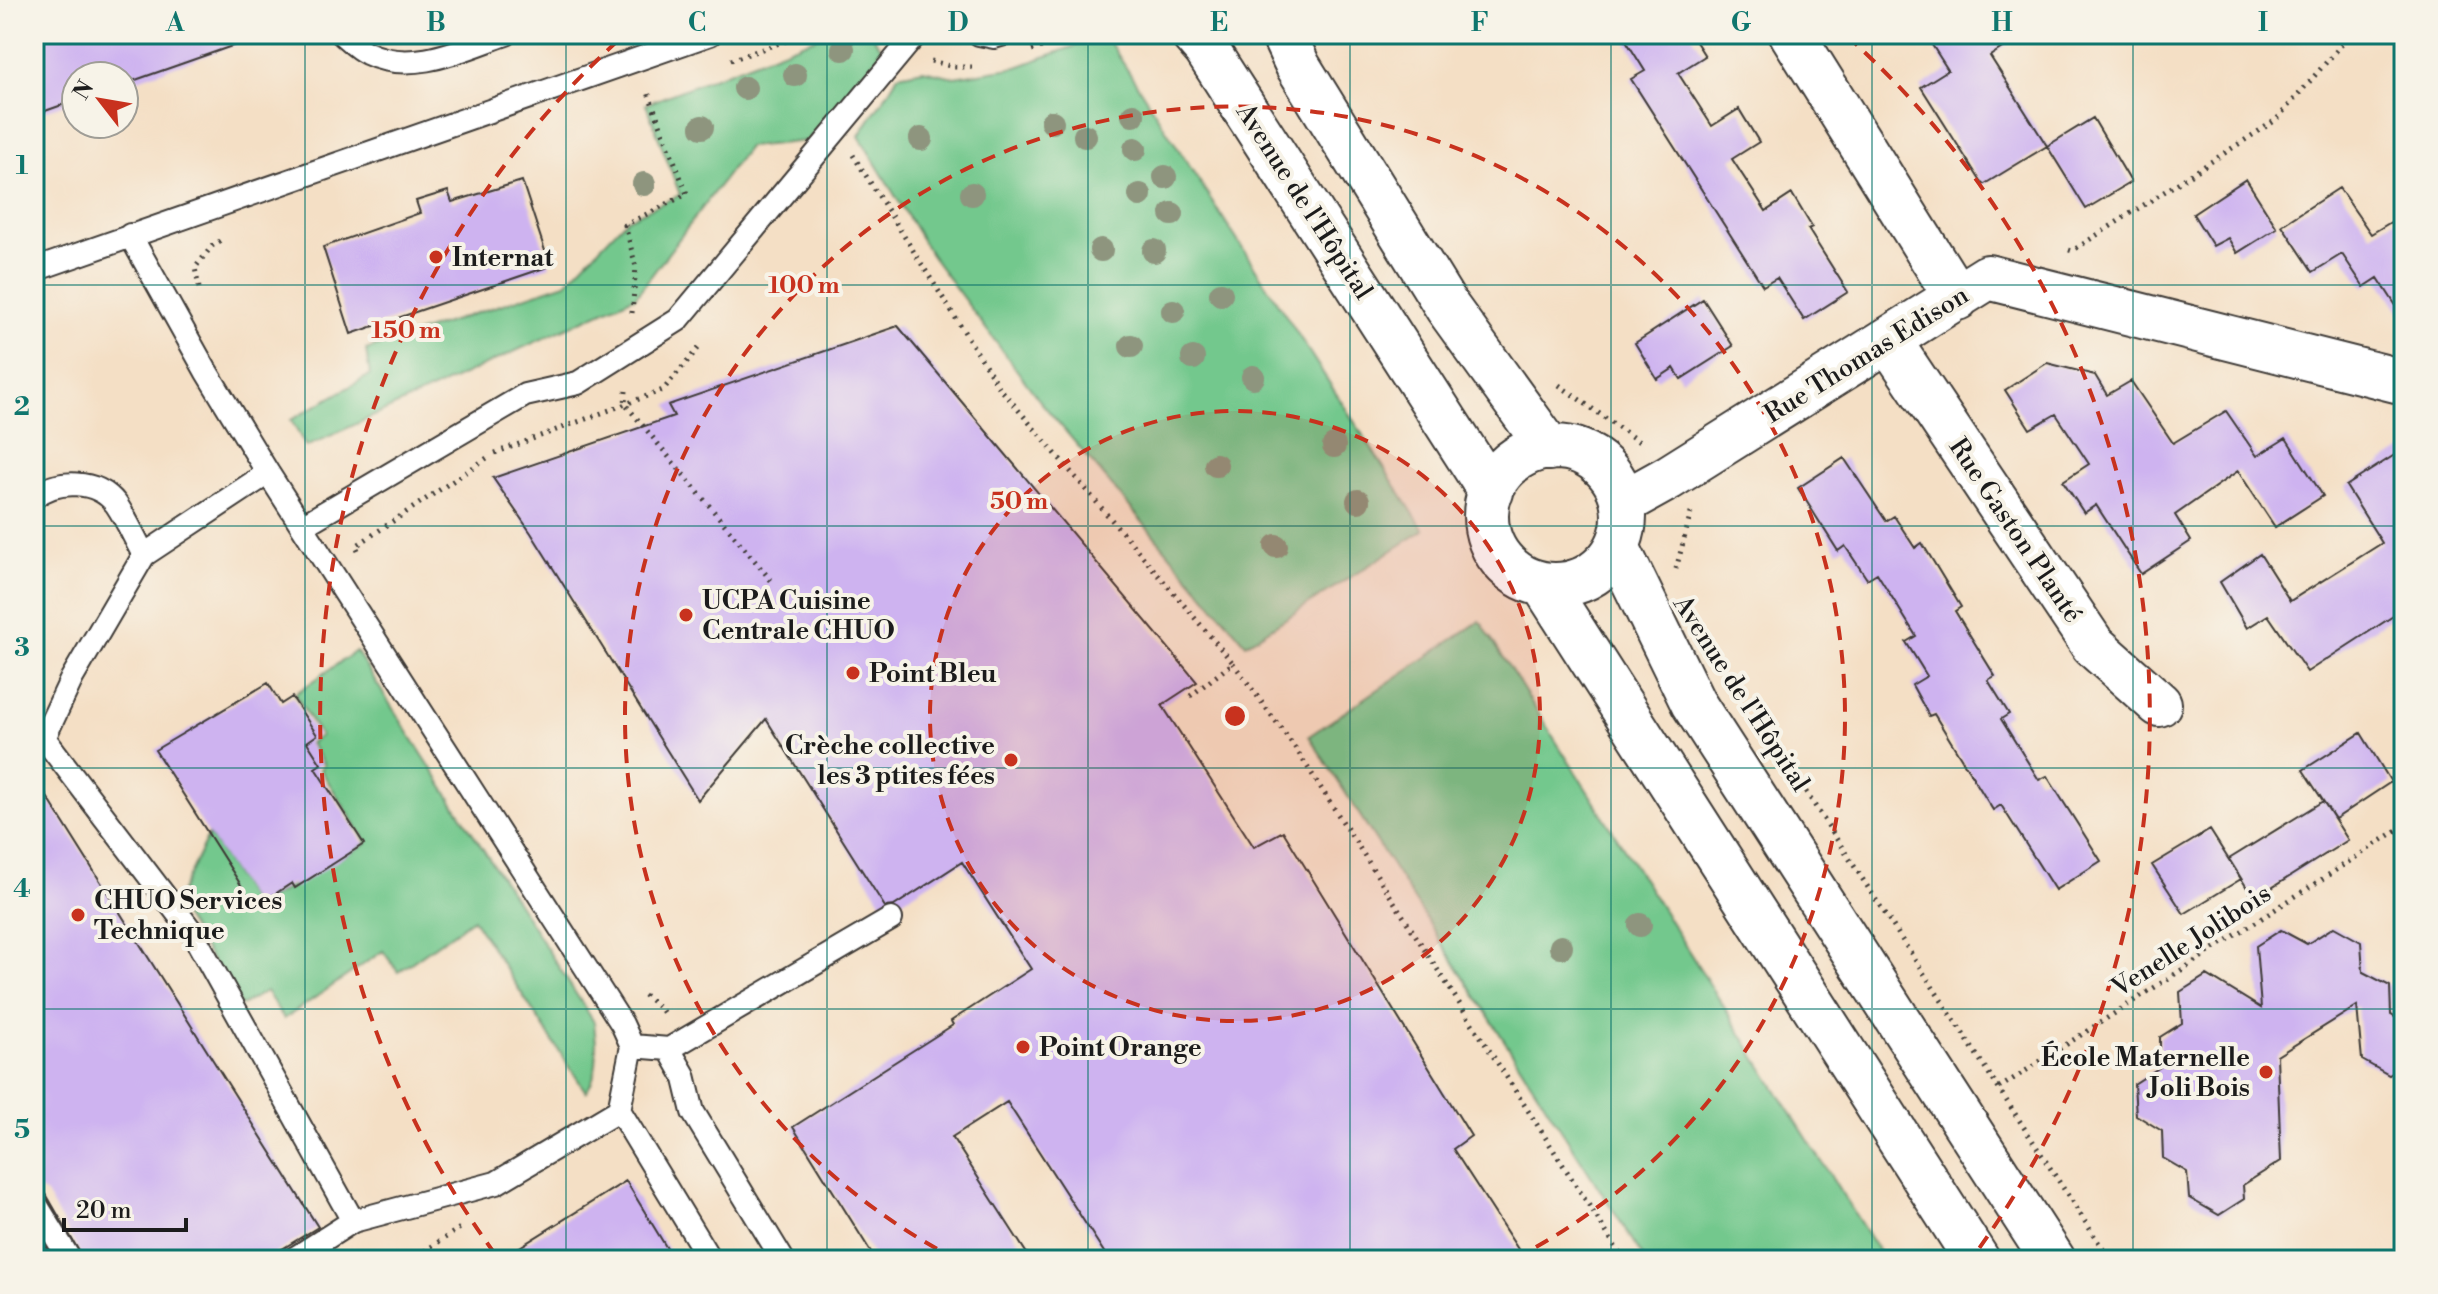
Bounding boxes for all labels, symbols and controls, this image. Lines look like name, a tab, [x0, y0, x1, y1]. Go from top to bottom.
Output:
text: A	[165, 7, 185, 39]
text: B	[426, 7, 446, 39]
text: C	[688, 7, 706, 39]
text: D	[948, 7, 968, 39]
text: E	[1210, 7, 1228, 39]
text: F	[1471, 7, 1489, 39]
text: G	[1731, 7, 1752, 39]
text: H	[1991, 7, 2013, 39]
text: I	[2258, 7, 2268, 39]
north arrow	[60, 60, 140, 140]
text: N	[68, 76, 101, 105]
street label: Avenue de l'Hôpital	[1228, 97, 1380, 306]
text: 1	[16, 150, 29, 182]
place label: Internat	[452, 242, 554, 274]
marker: Internat	[427, 248, 445, 266]
text: 100 m	[768, 271, 840, 301]
street label: Rue Thomas Edison	[1759, 279, 1975, 431]
text: 150 m	[371, 316, 441, 346]
text: 2	[14, 391, 30, 423]
street label: Rue Gaston Planté	[1942, 432, 2089, 629]
text: 50 m	[990, 487, 1048, 517]
place label: UCPA Cuisine Centrale CHUO	[702, 585, 895, 647]
street label: Avenue de l'Hôpital	[1665, 589, 1817, 798]
marker: UCPA Cuisine Centrale CHUO	[677, 606, 695, 624]
text: 3	[14, 632, 30, 664]
place label: Point Bleu	[869, 658, 997, 690]
marker: Point Bleu	[844, 664, 862, 682]
centre of rings	[1221, 702, 1249, 730]
place label: Crèche collective les 3 ptites fées	[785, 730, 995, 792]
marker: Crèche collective les 3 ptites fées	[1002, 751, 1020, 769]
text: 4	[13, 873, 31, 905]
street label: Venelle Jolibois	[2105, 877, 2277, 1005]
place label: CHUO Services Technique	[94, 885, 282, 947]
marker: CHUO Services Technique	[69, 906, 87, 924]
place label: Point Orange	[1039, 1032, 1202, 1064]
marker: Point Orange	[1014, 1038, 1032, 1056]
place label: École Maternelle Joli Bois	[2041, 1040, 2250, 1104]
marker: École Maternelle Joli Bois	[2257, 1063, 2275, 1081]
text: 5	[14, 1114, 30, 1146]
scale bar	[64, 1182, 186, 1232]
text: 20 m	[76, 1196, 132, 1226]

